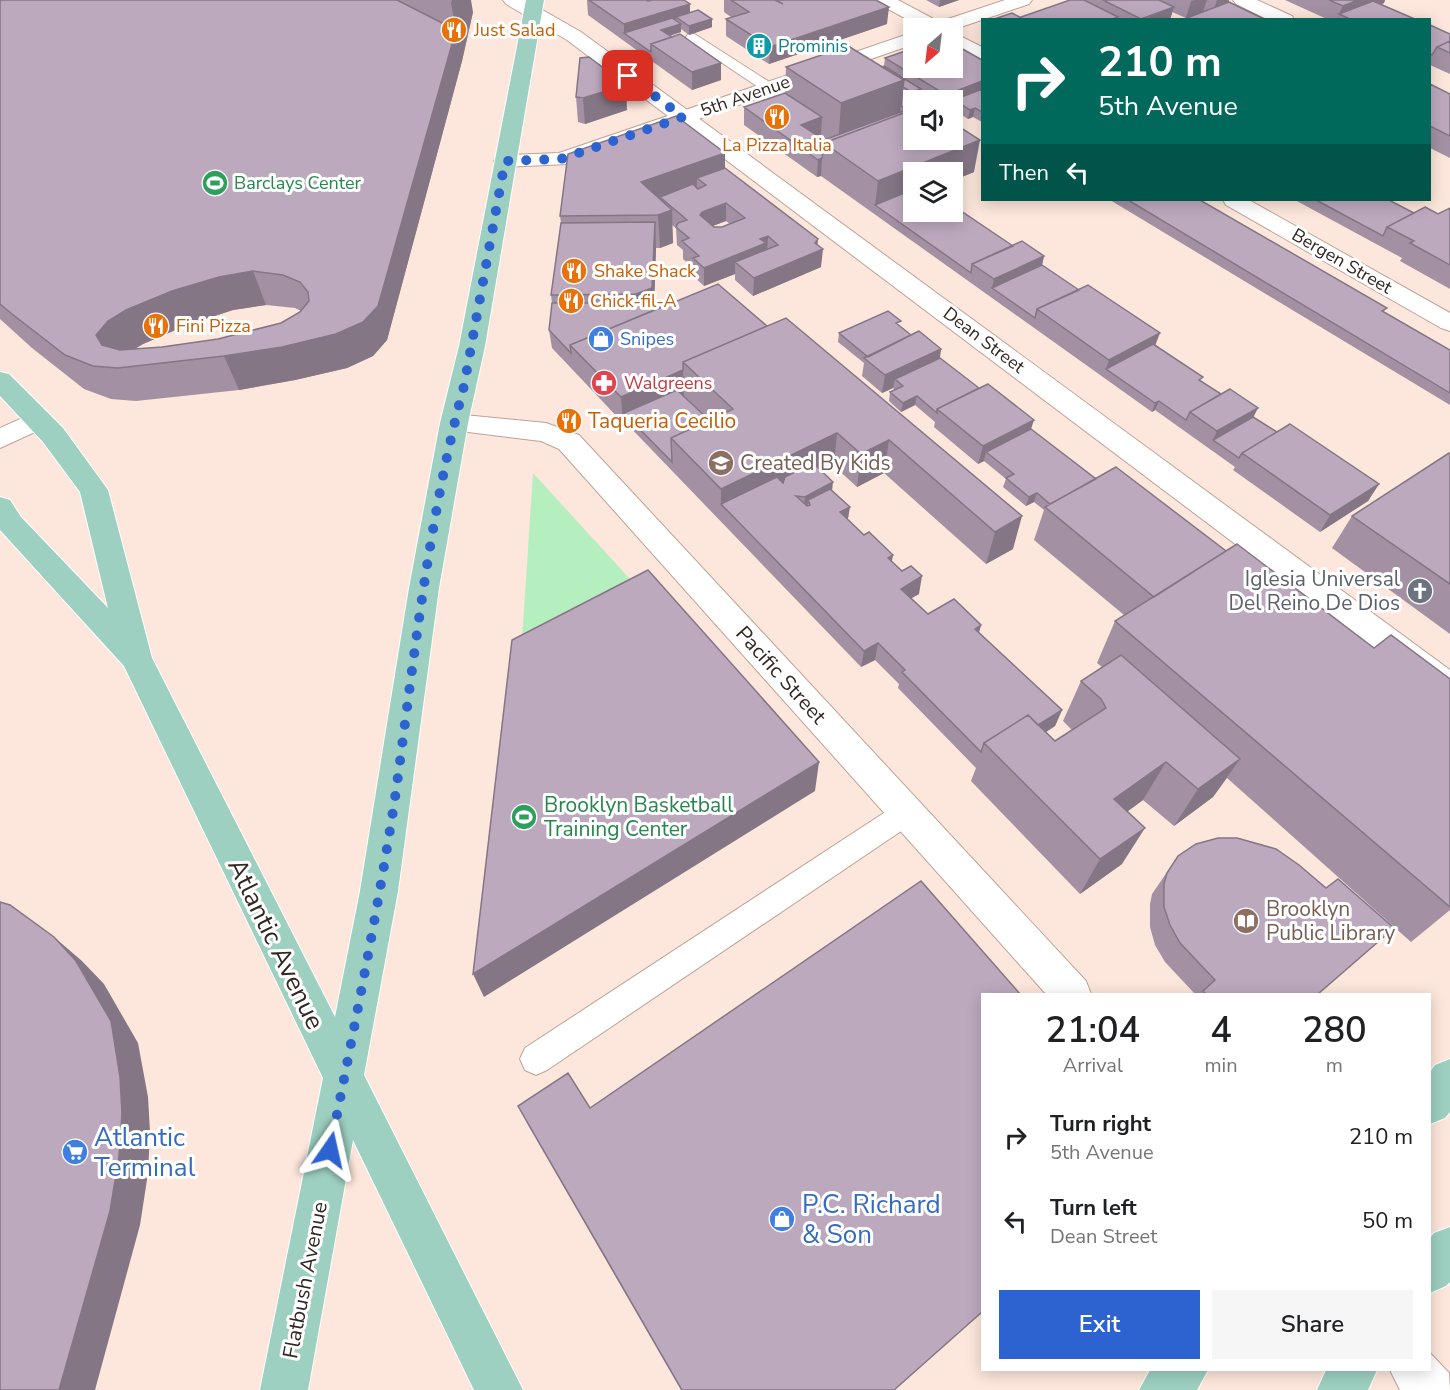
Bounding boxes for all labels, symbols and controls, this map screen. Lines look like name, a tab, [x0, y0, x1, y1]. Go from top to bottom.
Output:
restaurant icon: Just Salad	[439, 15, 469, 45]
place label: Just Salad	[473, 18, 555, 42]
north arrow	[903, 18, 963, 78]
map controls	[903, 18, 963, 222]
building icon: Prominis	[744, 31, 774, 61]
place label: Prominis	[778, 34, 848, 58]
text: 210 m	[1098, 34, 1222, 91]
icon: right	[999, 42, 1077, 120]
pin	[602, 50, 653, 101]
icon: arrive	[611, 59, 644, 92]
street label: 5th Avenue	[697, 69, 793, 123]
text: 5th Avenue	[1098, 88, 1238, 125]
button: sound	[903, 90, 963, 150]
restaurant icon: La Pizza Italia	[762, 102, 792, 132]
place label: La Pizza Italia	[722, 133, 832, 157]
icon: left	[1061, 156, 1094, 189]
text: Then	[999, 158, 1049, 188]
button: layers	[903, 162, 963, 222]
sports icon: Barclays Center	[200, 168, 230, 198]
place label: Barclays Center	[234, 171, 362, 195]
street label: Bergen Street	[1287, 223, 1397, 300]
restaurant icon: Shake Shack	[559, 256, 589, 286]
place label: Shake Shack	[594, 259, 697, 283]
restaurant icon: Chick-fil-A	[556, 286, 586, 316]
place label: Chick-fil-A	[590, 289, 677, 313]
street label: Dean Street	[938, 301, 1030, 379]
restaurant icon: Fini Pizza	[141, 311, 171, 341]
place label: Fini Pizza	[176, 314, 251, 338]
shop icon: Snipes	[586, 324, 616, 354]
place label: Snipes	[620, 327, 674, 351]
pharmacy icon: Walgreens	[589, 368, 619, 398]
place label: Walgreens	[624, 371, 712, 395]
restaurant icon: Taqueria Cecilio	[554, 406, 584, 436]
place label: Taqueria Cecilio	[588, 407, 736, 435]
school or university icon: Created By Kids	[706, 448, 736, 478]
place label: Created By Kids	[740, 449, 891, 477]
place label: Iglesia Universal Del Reino De Dios	[1228, 565, 1401, 617]
church icon: Iglesia Universal Del Reino De Dios	[1405, 576, 1435, 606]
street label: Pacific Street	[730, 620, 833, 730]
place label: Brooklyn Basketball Training Center	[544, 791, 734, 843]
sports icon: Brooklyn Basketball Training Center	[509, 802, 539, 832]
street label: Atlantic Avenue	[219, 853, 333, 1035]
place label: Brooklyn Public Library	[1266, 895, 1396, 947]
library icon: Brooklyn Public Library	[1231, 906, 1261, 936]
text: 21:04	[1045, 1006, 1140, 1055]
text: 4	[1210, 1006, 1232, 1055]
text: 280	[1302, 1006, 1367, 1055]
text: Arrival	[1063, 1052, 1123, 1079]
text: min	[1205, 1052, 1238, 1079]
text: m	[1326, 1052, 1343, 1079]
text: Turn right	[1050, 1109, 1151, 1139]
position arrow	[298, 1118, 362, 1182]
place label: Atlantic Terminal	[94, 1120, 196, 1185]
icon: right	[999, 1121, 1032, 1154]
text: 210 m	[1349, 1122, 1413, 1152]
supermarket icon: Atlantic Terminal	[60, 1137, 90, 1167]
text: 5th Avenue	[1050, 1139, 1154, 1166]
place label: P.C. Richard & Son	[802, 1187, 941, 1252]
text: Turn left	[1050, 1193, 1137, 1223]
street label: Flatbush Avenue	[276, 1199, 334, 1361]
shop icon: P.C. Richard & Son	[767, 1204, 797, 1234]
icon: left	[999, 1205, 1032, 1238]
text: 50 m	[1362, 1206, 1413, 1236]
text: Dean Street	[1050, 1223, 1157, 1250]
button: Exit	[999, 1290, 1200, 1359]
button: Share	[1212, 1290, 1413, 1359]

